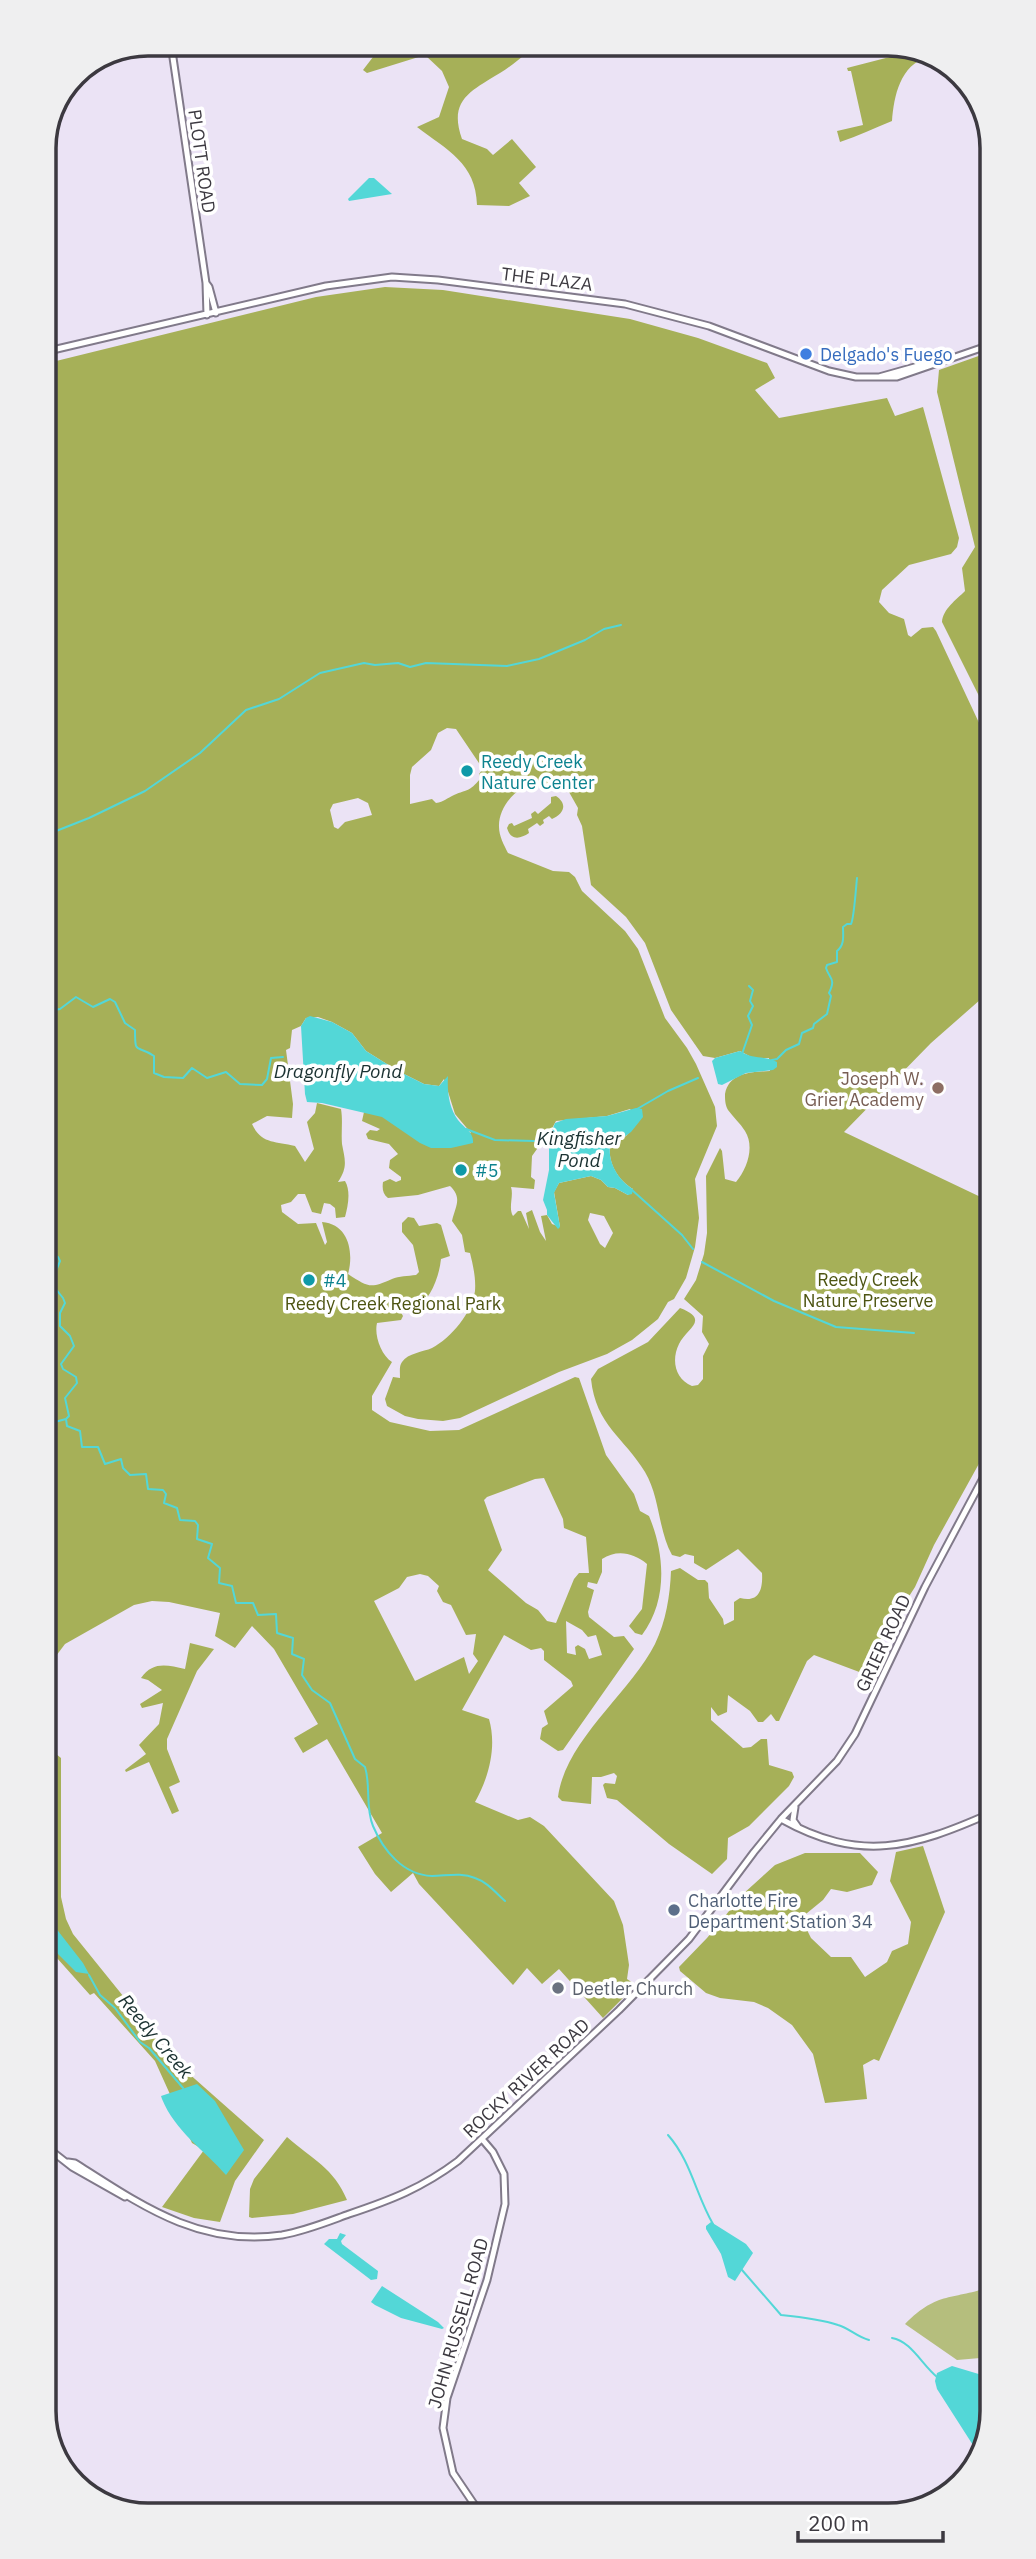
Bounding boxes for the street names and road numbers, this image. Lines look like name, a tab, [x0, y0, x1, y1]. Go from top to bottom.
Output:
street label: PLOTT ROAD	[183, 108, 221, 214]
street label: THE PLAZA	[500, 262, 594, 296]
street label: GRIER ROAD	[850, 1591, 916, 1695]
street label: ROCKY RIVER ROAD	[458, 2013, 594, 2143]
street label: JOHN RUSSELL ROAD	[423, 2235, 493, 2411]

